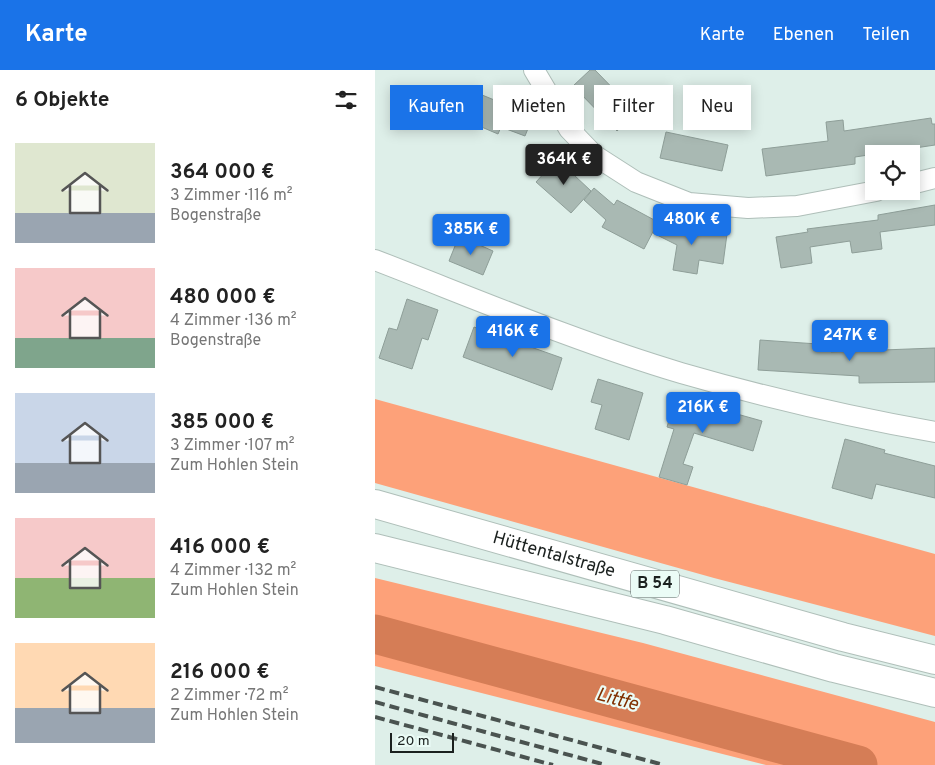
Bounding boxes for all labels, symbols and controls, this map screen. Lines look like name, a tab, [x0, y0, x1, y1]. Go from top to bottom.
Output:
text: Karte	[25, 20, 88, 50]
text: Karte	[700, 24, 745, 47]
text: Ebenen	[773, 24, 834, 47]
text: Teilen	[862, 24, 910, 47]
chip: Kaufen	[390, 85, 483, 130]
chip: Mieten	[493, 85, 584, 130]
chip: Filter	[594, 85, 673, 130]
chip: Neu	[683, 85, 751, 130]
icon: filters	[332, 86, 360, 114]
text: 6 Objekte	[15, 87, 110, 114]
pin: 364K €	[523, 144, 605, 186]
map controls	[865, 145, 920, 200]
button: locate	[865, 145, 920, 200]
text: 364K €	[536, 150, 592, 170]
text: 364 000 €	[170, 159, 274, 186]
icon: home	[55, 163, 115, 223]
text: 3 Zimmer · 116 m²	[170, 186, 293, 206]
pin: 480K €	[651, 204, 733, 246]
text: Bogenstraße	[170, 206, 261, 226]
text: 480K €	[664, 210, 720, 230]
pin: 385K €	[430, 214, 512, 256]
text: 385K €	[444, 220, 498, 240]
text: 480 000 €	[170, 284, 276, 311]
icon: home	[55, 288, 115, 348]
text: 4 Zimmer · 136 m²	[170, 311, 296, 331]
pin: 416K €	[472, 316, 554, 358]
pin: 247K €	[809, 320, 891, 362]
text: 416K €	[487, 322, 539, 342]
text: 247K €	[823, 326, 877, 346]
text: Bogenstraße	[170, 331, 261, 351]
pin: 216K €	[662, 392, 744, 434]
text: 216K €	[677, 398, 729, 418]
text: 385 000 €	[170, 409, 274, 436]
icon: home	[55, 413, 115, 473]
text: 3 Zimmer · 107 m²	[170, 436, 295, 456]
text: Zum Hohlen Stein	[170, 456, 299, 476]
street label: Hüttentalstraße	[490, 526, 618, 583]
text: 416 000 €	[170, 534, 270, 561]
icon: home	[55, 538, 115, 598]
text: 4 Zimmer · 132 m²	[170, 561, 296, 581]
road number: B 54	[631, 570, 679, 598]
text: Zum Hohlen Stein	[170, 581, 299, 601]
text: 216 000 €	[170, 659, 270, 686]
icon: home	[55, 663, 115, 723]
water label: Littfe	[593, 683, 641, 717]
text: 2 Zimmer · 72 m²	[170, 686, 288, 706]
text: Zum Hohlen Stein	[170, 706, 299, 726]
scale bar	[390, 730, 454, 753]
text: 20 m	[397, 733, 430, 750]

